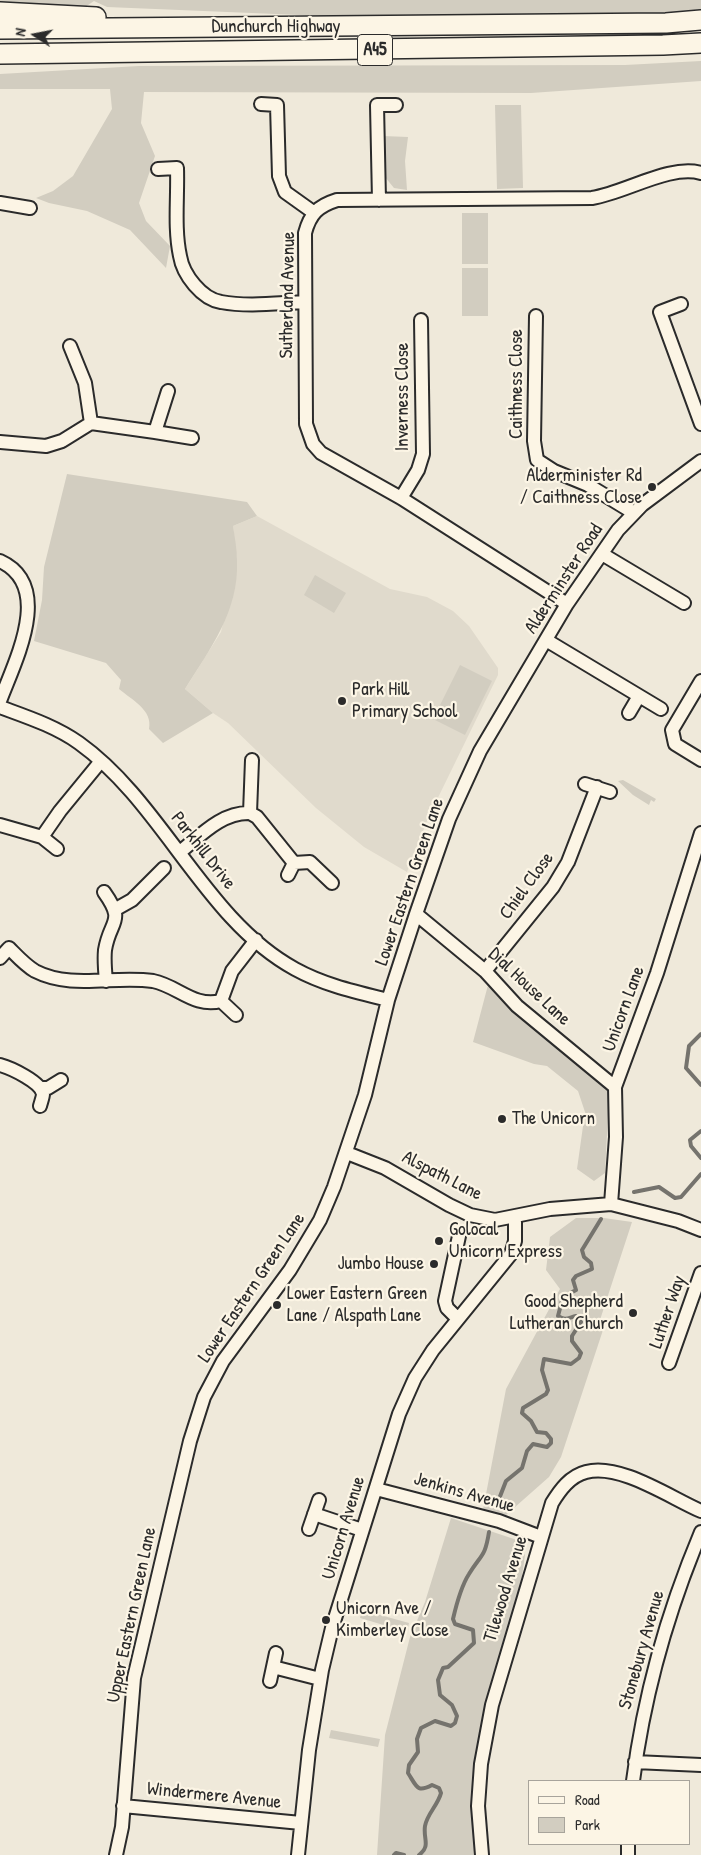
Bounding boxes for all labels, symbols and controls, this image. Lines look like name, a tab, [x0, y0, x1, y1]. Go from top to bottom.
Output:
north arrow	[10, 10, 60, 60]
street label: Dunchurch Highway	[211, 16, 341, 38]
text: N	[10, 27, 30, 38]
road number: A45	[358, 34, 392, 66]
street label: Sutherland Avenue	[275, 231, 301, 359]
street label: Caithness Close	[506, 329, 528, 439]
street label: Inverness Close	[392, 343, 414, 451]
place label: Alderminister Rd / Caithness Close	[520, 465, 642, 509]
marker: Alderminister Rd / Caithness Close	[646, 481, 658, 493]
street label: Alderminster Road	[520, 520, 608, 638]
place label: Park Hill Primary School	[352, 679, 457, 723]
marker: Park Hill Primary School	[336, 695, 348, 707]
street label: Lower Eastern Green Lane	[371, 795, 449, 969]
street label: Parkhill Drive	[166, 808, 240, 894]
street label: Chiel Close	[495, 848, 559, 924]
street label: Dial House Lane	[483, 943, 575, 1031]
street label: Unicorn Lane	[598, 963, 650, 1055]
place label: The Unicorn	[512, 1108, 595, 1130]
marker: The Unicorn	[496, 1113, 508, 1125]
street label: Alspath Lane	[398, 1146, 486, 1206]
street label: Lower Eastern Green Lane	[193, 1209, 311, 1367]
place label: Golocal Unicorn Express	[449, 1219, 562, 1263]
marker: Golocal Unicorn Express	[433, 1235, 445, 1247]
place label: Jumbo House	[338, 1253, 424, 1275]
marker: Jumbo House	[428, 1258, 440, 1270]
street label: Luther Way	[645, 1273, 691, 1351]
place label: Lower Eastern Green Lane / Alspath Lane	[287, 1283, 427, 1327]
place label: Good Shepherd Lutheran Church	[510, 1291, 623, 1335]
marker: Lower Eastern Green Lane / Alspath Lane	[271, 1299, 283, 1311]
marker: Good Shepherd Lutheran Church	[627, 1307, 639, 1319]
street label: Jenkins Avenue	[411, 1468, 517, 1518]
street label: Unicorn Avenue	[317, 1474, 371, 1582]
street label: Upper Eastern Green Lane	[102, 1525, 162, 1705]
street label: Tilewood Avenue	[479, 1533, 533, 1645]
street label: Stonebury Avenue	[614, 1588, 670, 1712]
place label: Unicorn Ave / Kimberley Close	[336, 1598, 449, 1642]
marker: Unicorn Ave / Kimberley Close	[320, 1614, 332, 1626]
street label: Windermere Avenue	[146, 1778, 282, 1814]
legend	[528, 1780, 691, 1845]
text: Road	[575, 1789, 600, 1810]
text: Park	[575, 1814, 600, 1835]

